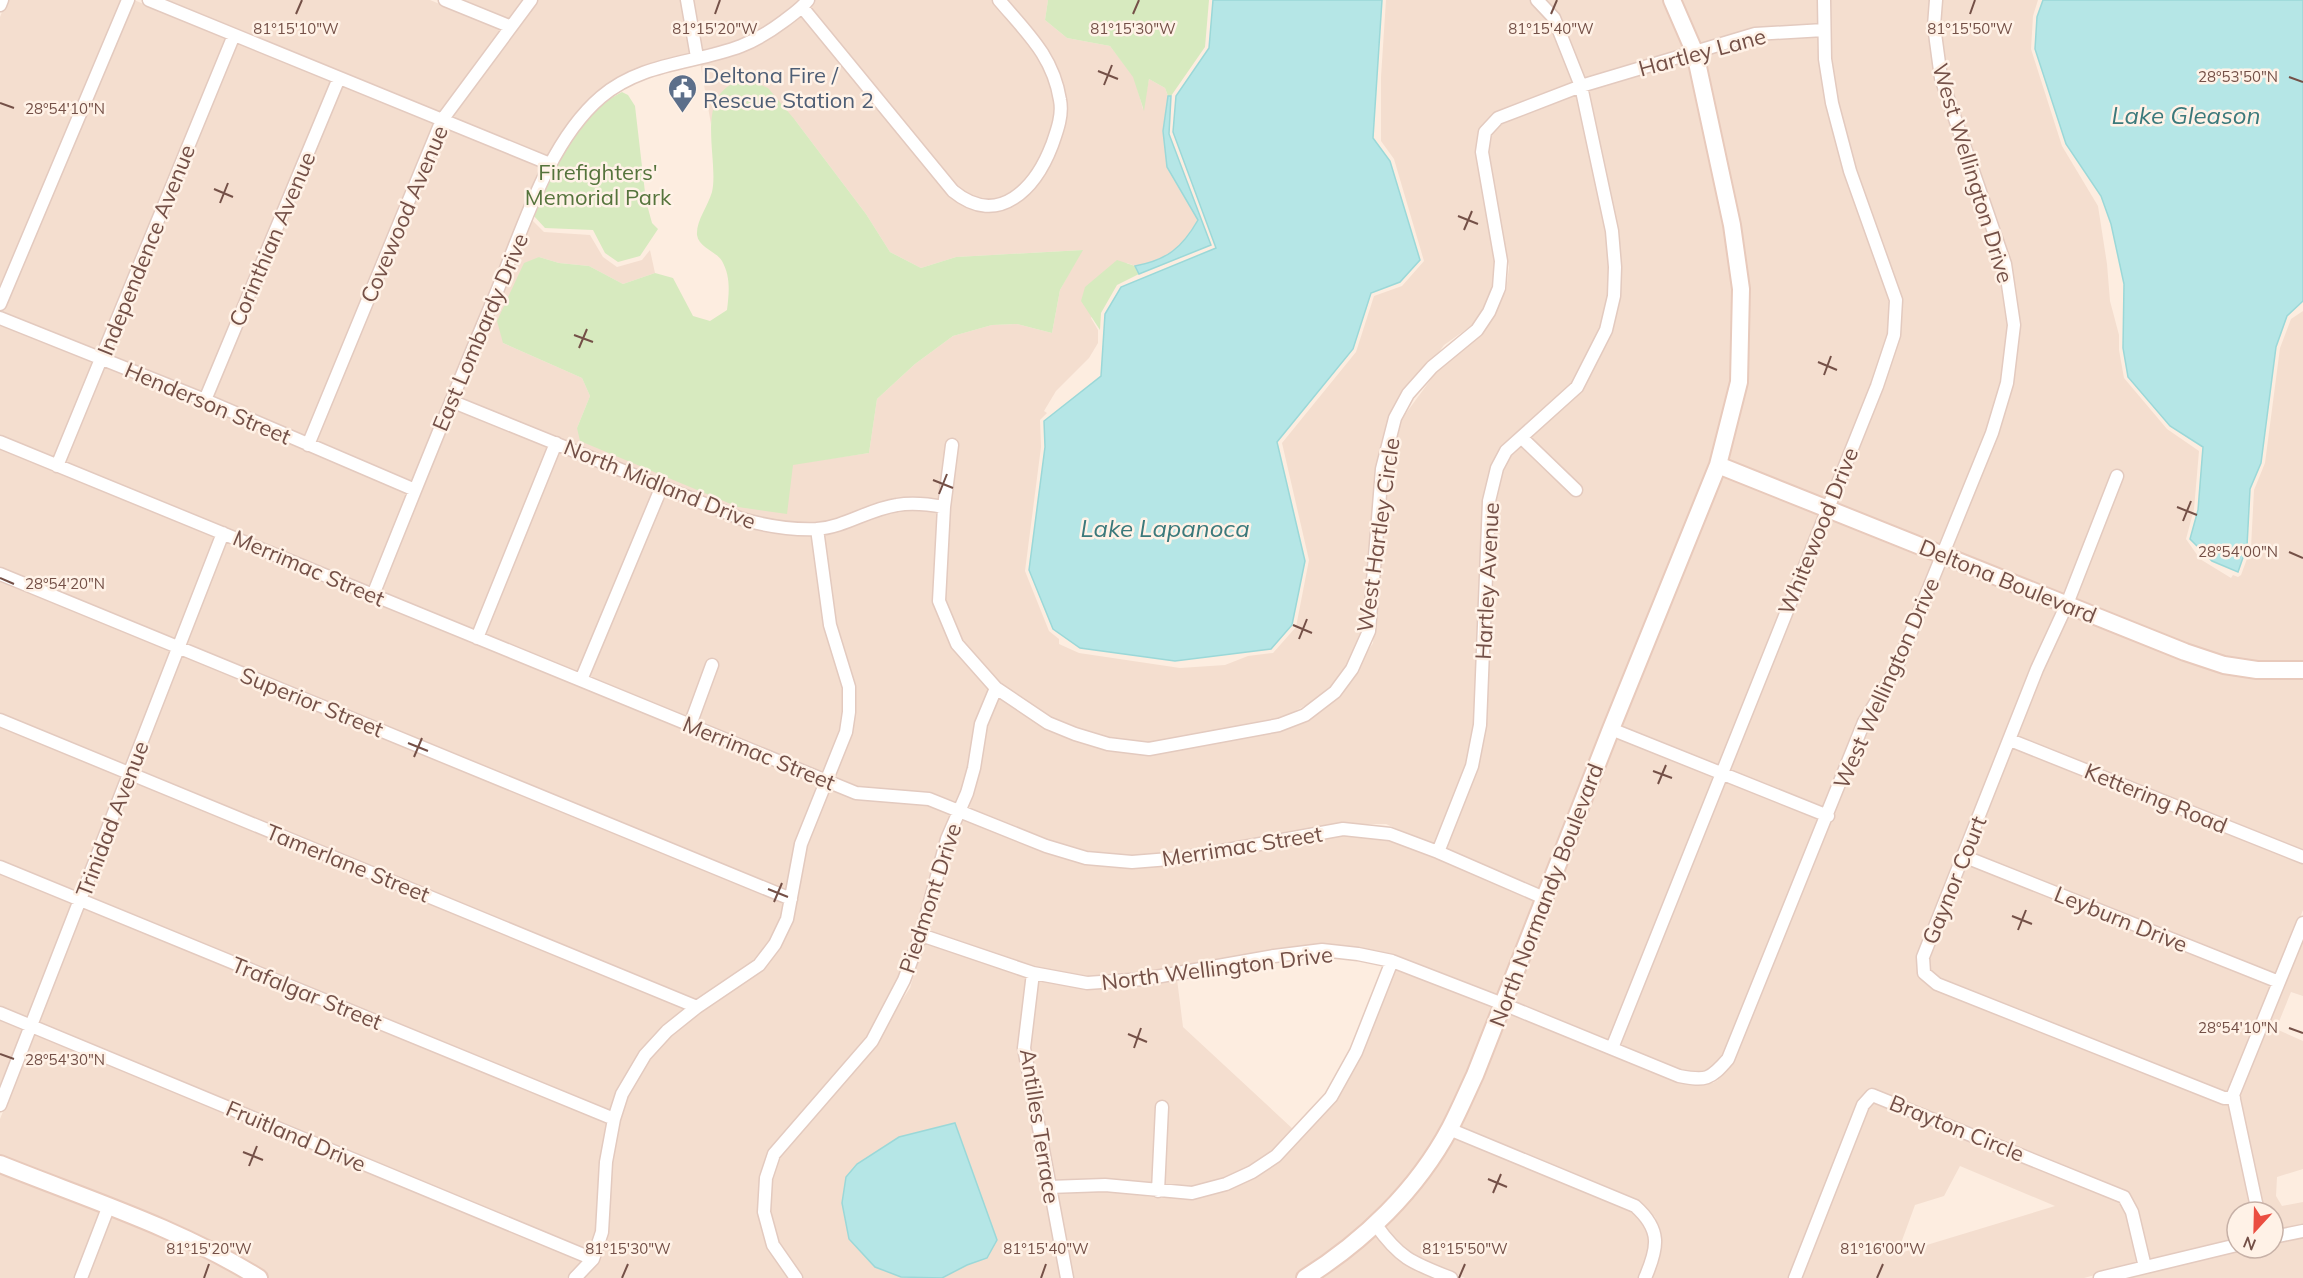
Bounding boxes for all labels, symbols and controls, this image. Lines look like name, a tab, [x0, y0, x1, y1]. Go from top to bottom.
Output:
text: 81°15'10"W	[253, 19, 339, 38]
text: 81°15'20"W	[672, 19, 758, 38]
text: 81°15'30"W	[1090, 19, 1176, 38]
text: 81°15'40"W	[1508, 19, 1594, 38]
text: 81°15'50"W	[1927, 19, 2013, 38]
street label: Hartley Lane	[1635, 22, 1769, 82]
street label: West Wellington Drive	[1926, 60, 2020, 286]
place label: Deltona Fire / Rescue Station 2	[703, 61, 874, 114]
text: 28°53'50"N	[2198, 67, 2278, 86]
public building icon: Deltona Fire / Rescue Station 2	[666, 72, 698, 114]
text: 28°54'10"N	[25, 99, 105, 118]
water label: Lake Gleason	[2111, 100, 2261, 130]
street label: Covewood Avenue	[354, 121, 454, 307]
street label: Independence Avenue	[91, 140, 201, 360]
street label: Corinthian Avenue	[223, 147, 321, 331]
park label: Firefighters' Memorial Park	[525, 158, 672, 211]
street label: East Lombardy Drive	[426, 229, 534, 435]
street label: Henderson Street	[121, 355, 296, 451]
street label: North Midland Drive	[560, 433, 760, 535]
street label: West Hartley Circle	[1350, 436, 1406, 634]
street label: Whitewood Drive	[1772, 443, 1864, 619]
street label: Hartley Avenue	[1469, 502, 1505, 660]
water label: Lake Lapanoca	[1080, 513, 1250, 543]
street label: Merrimac Street	[229, 523, 389, 613]
street label: Deltona Boulevard	[1915, 533, 2101, 629]
text: 28°54'00"N	[2198, 542, 2278, 561]
street label: West Wellington Drive	[1827, 573, 1945, 793]
text: 28°54'20"N	[25, 574, 105, 593]
street label: Superior Street	[236, 661, 388, 744]
street label: Merrimac Street	[679, 710, 840, 796]
street label: Trinidad Avenue	[69, 737, 155, 901]
street label: Kettering Road	[2080, 757, 2232, 839]
street label: North Normandy Boulevard	[1483, 759, 1609, 1031]
street label: Gaynor Court	[1916, 812, 1993, 948]
street label: Tamerlane Street	[262, 817, 434, 909]
street label: Piedmont Drive	[893, 819, 967, 977]
street label: Merrimac Street	[1160, 819, 1325, 873]
street label: Leyburn Drive	[2050, 880, 2192, 958]
street label: North Wellington Drive	[1100, 940, 1334, 996]
street label: Trafalgar Street	[228, 950, 386, 1036]
text: 28°54'10"N	[2198, 1018, 2278, 1037]
street label: Antilles Terrace	[1014, 1047, 1066, 1205]
text: 28°54'30"N	[25, 1050, 105, 1069]
street label: Brayton Circle	[1886, 1088, 2028, 1168]
street label: Fruitland Drive	[222, 1094, 370, 1178]
north arrow	[2225, 1200, 2285, 1260]
text: N	[2240, 1232, 2259, 1255]
text: 81°15'20"W	[166, 1239, 252, 1258]
text: 81°15'30"W	[585, 1239, 671, 1258]
text: 81°15'40"W	[1003, 1239, 1089, 1258]
text: 81°15'50"W	[1422, 1239, 1508, 1258]
text: 81°16'00"W	[1840, 1239, 1926, 1258]

